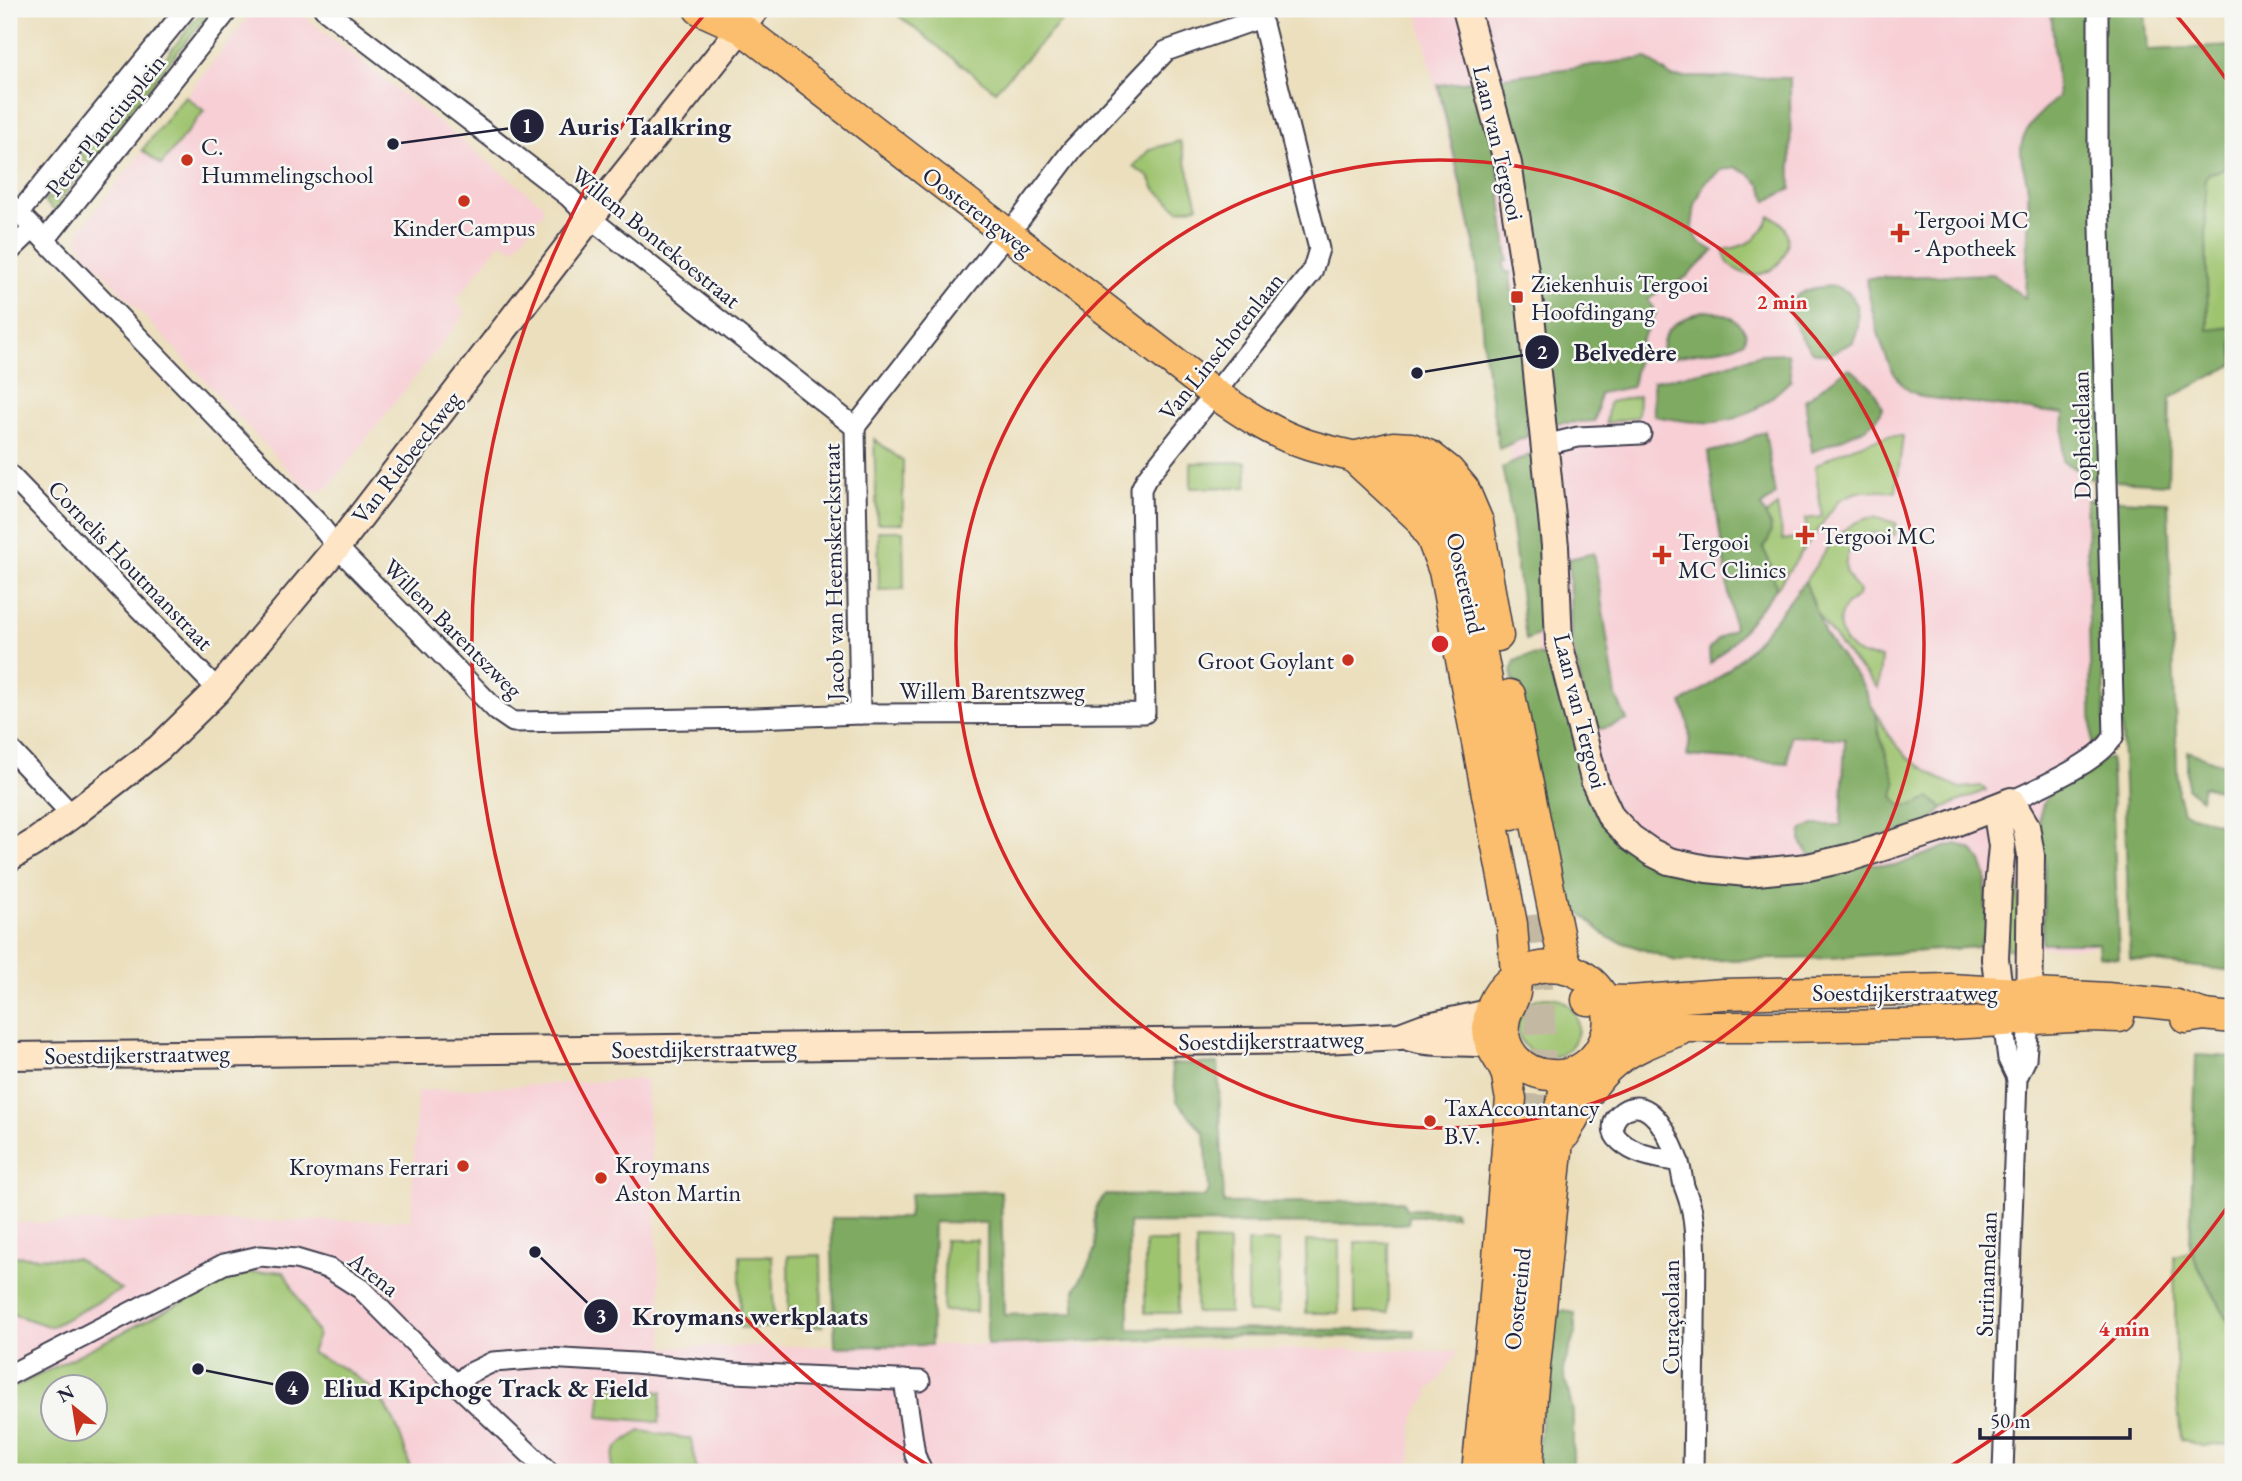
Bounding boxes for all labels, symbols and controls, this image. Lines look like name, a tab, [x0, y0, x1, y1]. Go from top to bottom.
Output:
street label: Peter Planciusplein	[38, 47, 172, 202]
street label: Laan van Tergooi	[1466, 62, 1532, 224]
callout: Auris Taalkring	[510, 102, 745, 149]
text: Auris Taalkring	[558, 109, 732, 143]
text: 1	[521, 112, 533, 139]
place label: C. Hummelingschool	[201, 131, 374, 190]
marker: C. Hummelingschool	[179, 152, 195, 168]
street label: Willem Bontekoestraat	[565, 159, 748, 315]
street label: Oosterengweg	[916, 159, 1040, 263]
marker: KinderCampus	[456, 193, 472, 209]
place label: Tergooi MC - Apotheek	[1914, 204, 2028, 263]
place label: KinderCampus	[393, 212, 535, 243]
marker: Tergooi MC - Apotheek	[1892, 225, 1908, 241]
street label: Van Linschotenlaan	[1152, 265, 1291, 427]
place label: Ziekenhuis Tergooi Hoofdingang	[1531, 268, 1709, 327]
text: 2 min	[1756, 288, 1808, 315]
marker: Ziekenhuis Tergooi Hoofdingang	[1509, 289, 1525, 305]
callout: Belvedère	[1524, 329, 1690, 376]
text: Belvedère	[1573, 335, 1677, 369]
text: 2	[1536, 338, 1548, 365]
street label: Dopheidelaan	[2064, 370, 2098, 500]
street label: Van Riebeeckweg	[344, 384, 468, 530]
street label: Jacob van Heemskerckstraat	[815, 443, 851, 703]
street label: Cornelis Houtmanstraat	[42, 473, 221, 657]
place label: Tergooi MC	[1821, 520, 1935, 551]
marker: Tergooi MC	[1795, 525, 1815, 545]
place label: Tergooi MC Clinics	[1678, 526, 1786, 585]
street label: Oostereind	[1439, 529, 1493, 637]
marker: Tergooi MC Clinics	[1652, 545, 1672, 565]
street label: Willem Barentszweg	[376, 551, 530, 705]
street label: Laan van Tergooi	[1547, 630, 1615, 792]
centre of rings	[1428, 632, 1452, 656]
place label: Groot Goylant	[1198, 645, 1334, 676]
marker: Groot Goylant	[1340, 652, 1356, 668]
street label: Willem Barentszweg	[899, 675, 1085, 706]
street label: Soestdijkerstraatweg	[1812, 977, 1998, 1008]
street label: Soestdijkerstraatweg	[1178, 1023, 1365, 1057]
street label: Soestdijkerstraatweg	[611, 1031, 798, 1065]
street label: Soestdijkerstraatweg	[44, 1037, 231, 1071]
place label: TaxAccountancy B.V.	[1444, 1092, 1600, 1151]
marker: TaxAccountancy B.V.	[1422, 1113, 1438, 1129]
place label: Kroymans Aston Martin	[614, 1149, 741, 1208]
place label: Kroymans Ferrari	[289, 1151, 449, 1182]
marker: Kroymans Ferrari	[455, 1158, 471, 1174]
marker: Kroymans Aston Martin	[593, 1170, 609, 1186]
street label: Surinamelaan	[1968, 1210, 2004, 1337]
street label: Arena	[342, 1244, 406, 1304]
street label: Oostereind	[1496, 1245, 1538, 1352]
street label: Curaçaolaan	[1655, 1259, 1686, 1375]
callout: Kroymans werkplaats	[583, 1293, 883, 1340]
text: Kroymans werkplaats	[632, 1299, 868, 1333]
text: 3	[595, 1302, 607, 1329]
text: 4 min	[2098, 1315, 2150, 1342]
callout: Eliud Kipchoge Track & Field	[275, 1365, 663, 1412]
text: Eliud Kipchoge Track & Field	[323, 1371, 649, 1405]
north arrow	[38, 1372, 108, 1442]
text: 4	[286, 1374, 298, 1401]
text: N	[53, 1379, 79, 1408]
scale bar	[1980, 1397, 2130, 1441]
text: 50 m	[1990, 1407, 2031, 1434]

